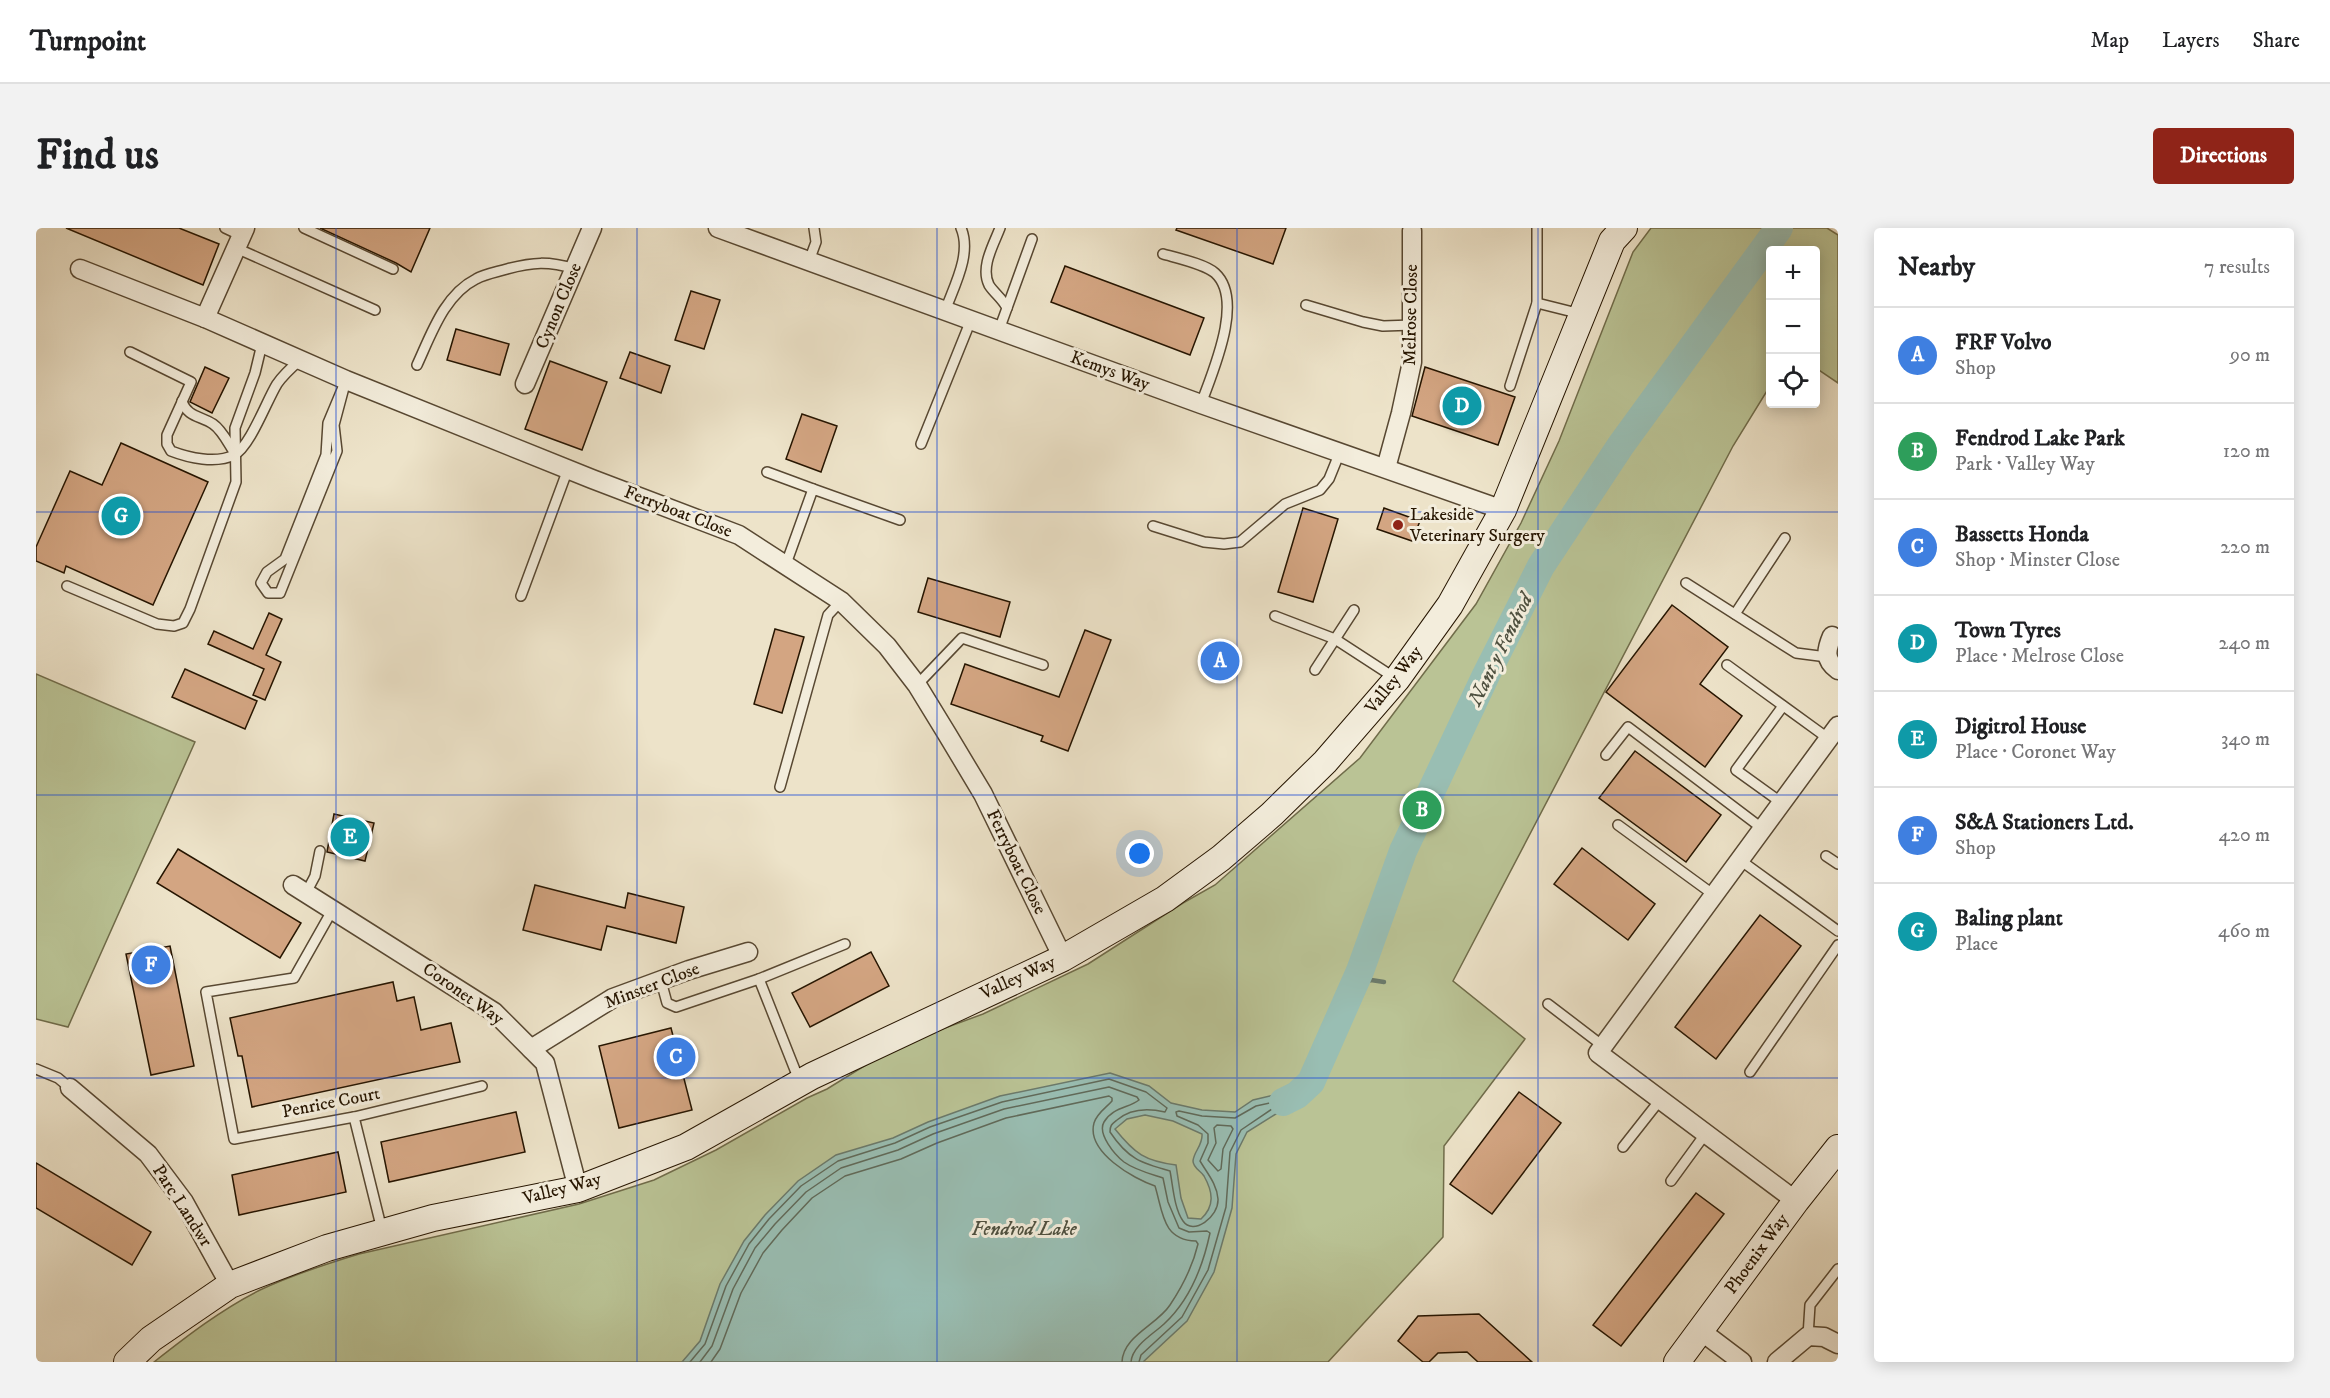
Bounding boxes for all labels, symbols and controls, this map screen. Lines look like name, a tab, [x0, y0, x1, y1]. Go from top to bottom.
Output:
text: Turnpoint	[30, 24, 146, 59]
text: Map	[2090, 28, 2129, 54]
text: Layers	[2162, 28, 2220, 54]
text: Share	[2253, 28, 2300, 54]
button: Directions	[2153, 128, 2294, 184]
text: Find us	[36, 130, 159, 182]
map controls	[1766, 246, 1820, 408]
button: +	[1766, 246, 1820, 300]
text: Nearby	[1898, 251, 1975, 284]
text: 7 results	[2204, 255, 2270, 280]
street label: Cynon Close	[531, 260, 587, 352]
street label: Melrose Close	[1399, 264, 1423, 366]
button: −	[1766, 300, 1820, 354]
text: FRF Volvo	[1955, 329, 2051, 356]
text: A	[1911, 343, 1924, 368]
text: 90 m	[2230, 343, 2270, 368]
street label: Kemys Way	[1067, 346, 1153, 396]
button: locate	[1766, 354, 1820, 408]
text: Shop	[1955, 356, 1996, 381]
pin: D	[1442, 384, 1482, 429]
text: Fendrod Lake Park	[1955, 425, 2125, 452]
text: B	[1911, 439, 1924, 464]
text: 120 m	[2223, 439, 2270, 464]
text: Park · Valley Way	[1955, 452, 2095, 477]
street label: Ferryboat Close	[621, 481, 735, 543]
pin: G	[102, 494, 140, 538]
place label: Lakeside Veterinary Surgery	[1409, 504, 1545, 547]
marker: Lakeside Veterinary Surgery	[1391, 518, 1405, 532]
text: Bassetts Honda	[1955, 521, 2089, 548]
text: C	[1911, 535, 1924, 560]
text: 220 m	[2220, 535, 2270, 560]
text: Shop · Minster Close	[1955, 548, 2120, 573]
water label: Nant y Fendrod	[1463, 587, 1540, 711]
text: Town Tyres	[1955, 617, 2061, 644]
text: D	[1910, 631, 1925, 656]
text: 240 m	[2219, 631, 2270, 656]
pin: A	[1200, 638, 1240, 684]
street label: Valley Way	[1360, 641, 1428, 719]
text: Place · Melrose Close	[1955, 644, 2124, 669]
text: Digitrol House	[1955, 713, 2086, 740]
text: E	[1910, 727, 1925, 752]
text: 340 m	[2221, 727, 2270, 752]
text: Place · Coronet Way	[1955, 740, 2116, 765]
pin: B	[1402, 788, 1442, 832]
street label: Ferryboat Close	[981, 806, 1051, 918]
text: S&A Stationers Ltd.	[1955, 809, 2134, 836]
pin: E	[330, 814, 370, 860]
text: F	[1911, 823, 1924, 848]
text: 420 m	[2219, 823, 2270, 848]
text: Shop	[1955, 836, 1996, 861]
your location	[1125, 839, 1154, 868]
text: Baling plant	[1955, 905, 2063, 932]
text: G	[1911, 919, 1924, 944]
text: 460 m	[2218, 919, 2270, 944]
text: Place	[1955, 932, 1998, 957]
pin: F	[132, 942, 170, 988]
street label: Valley Way	[976, 951, 1059, 1005]
street label: Coronet Way	[418, 958, 508, 1030]
street label: Minster Close	[601, 958, 703, 1014]
pin: C	[656, 1034, 696, 1080]
street label: Penrice Court	[280, 1083, 382, 1123]
street label: Parc Landwr	[147, 1161, 217, 1251]
street label: Valley Way	[520, 1168, 604, 1210]
street label: Phoenix Way	[1720, 1209, 1794, 1299]
water label: Fendrod Lake	[971, 1217, 1078, 1242]

